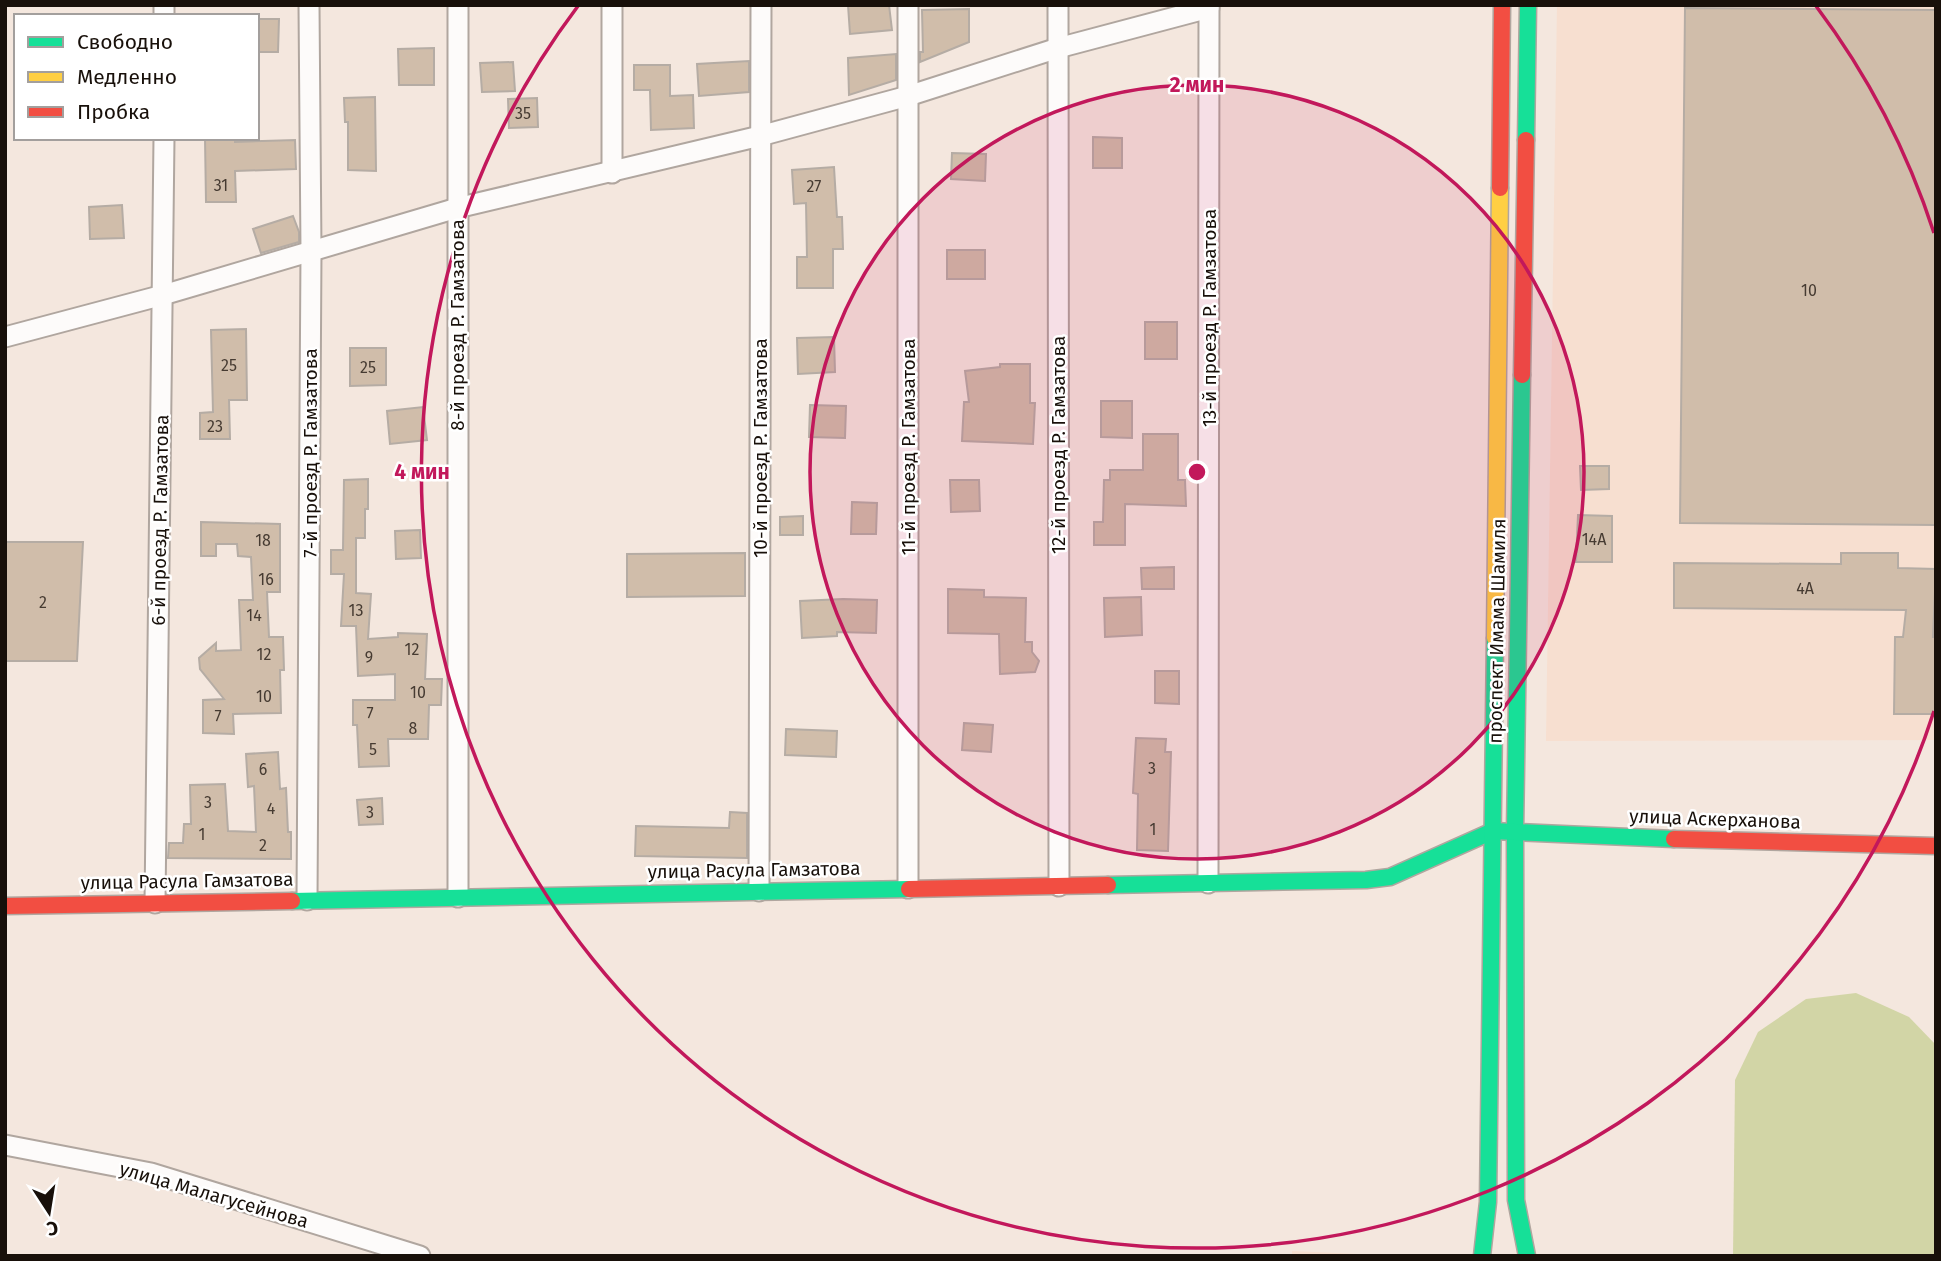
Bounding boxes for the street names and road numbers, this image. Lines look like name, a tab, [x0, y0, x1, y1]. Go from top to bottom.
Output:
street label: 13-й проезд Р. Гамзатова	[1198, 209, 1221, 427]
street label: 8-й проезд Р. Гамзатова	[446, 219, 469, 431]
street label: 12-й проезд Р. Гамзатова	[1047, 336, 1070, 554]
street label: 10-й проезд Р. Гамзатова	[749, 338, 772, 558]
street label: 11-й проезд Р. Гамзатова	[897, 338, 920, 556]
street label: 7-й проезд Р. Гамзатова	[299, 348, 322, 558]
street label: 6-й проезд Р. Гамзатова	[147, 414, 173, 626]
street label: проспект Имама Шамиля	[1484, 518, 1510, 744]
street label: улица Аскерханова	[1629, 805, 1801, 833]
street label: улица Расула Гамзатова	[647, 857, 861, 883]
street label: улица Расула Гамзатова	[80, 868, 294, 894]
street label: улица Малагусейнова	[117, 1157, 311, 1233]

